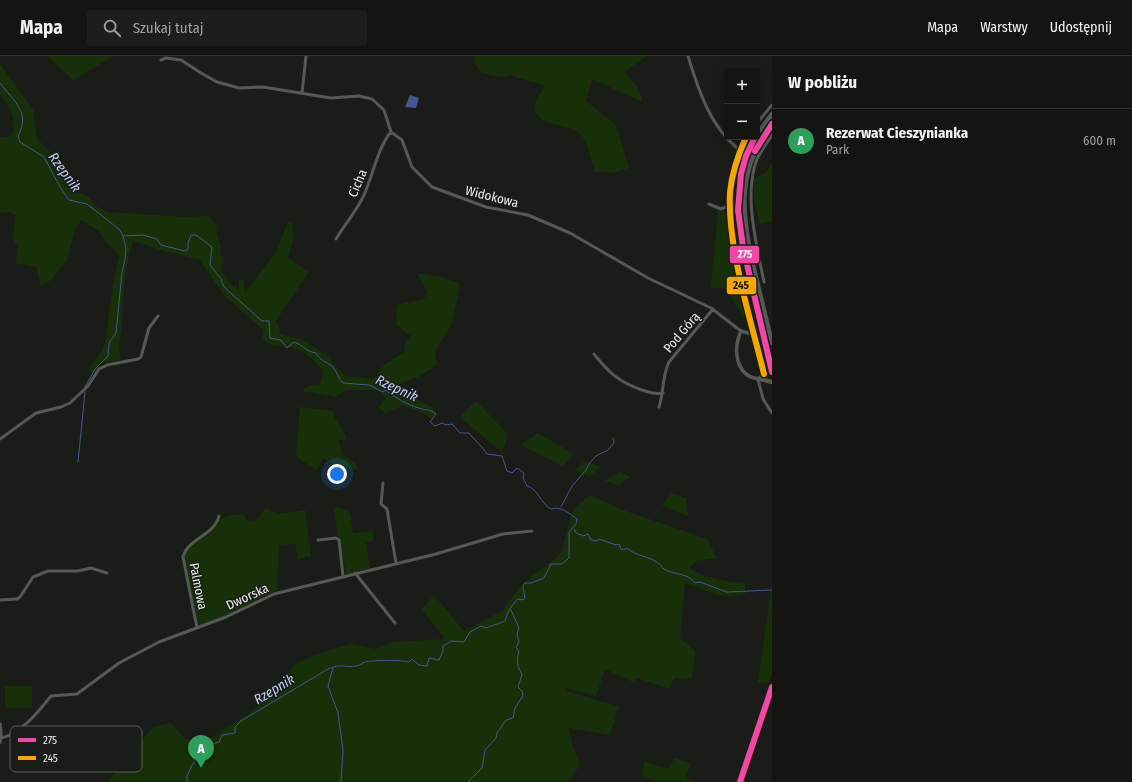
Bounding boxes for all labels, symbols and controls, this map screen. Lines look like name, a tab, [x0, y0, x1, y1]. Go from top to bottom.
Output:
search box	[87, 10, 367, 46]
text: Mapa	[20, 16, 63, 39]
icon: search	[101, 17, 123, 39]
text: Szukaj tutaj	[133, 19, 203, 37]
text: Mapa	[927, 19, 958, 36]
text: Warstwy	[980, 19, 1028, 36]
text: Udostępnij	[1050, 19, 1112, 36]
map controls	[724, 68, 760, 140]
button: +	[724, 68, 760, 104]
text: W pobliżu	[788, 72, 857, 93]
button: −	[724, 104, 760, 140]
text: Rezerwat Cieszynianka	[826, 124, 968, 142]
text: A	[797, 133, 805, 148]
text: 600 m	[1083, 133, 1116, 148]
text: Park	[826, 142, 849, 157]
water label: Rzepnik	[45, 149, 85, 195]
street label: Cicha	[345, 167, 370, 199]
street label: Widokowa	[464, 183, 520, 210]
line badge: 275	[729, 245, 760, 264]
text: 275	[736, 248, 753, 261]
line badge: 245	[726, 276, 757, 295]
text: 245	[732, 279, 750, 292]
street label: Pod Górą	[660, 309, 703, 356]
water label: Rzepnik	[373, 371, 421, 406]
your location	[327, 464, 347, 484]
street label: Palmowa	[187, 561, 210, 611]
street label: Dworska	[224, 580, 271, 613]
water label: Rzepnik	[251, 671, 298, 708]
legend	[10, 726, 142, 772]
text: 275	[43, 734, 57, 747]
pin: A	[188, 735, 214, 768]
text: 245	[43, 752, 58, 765]

